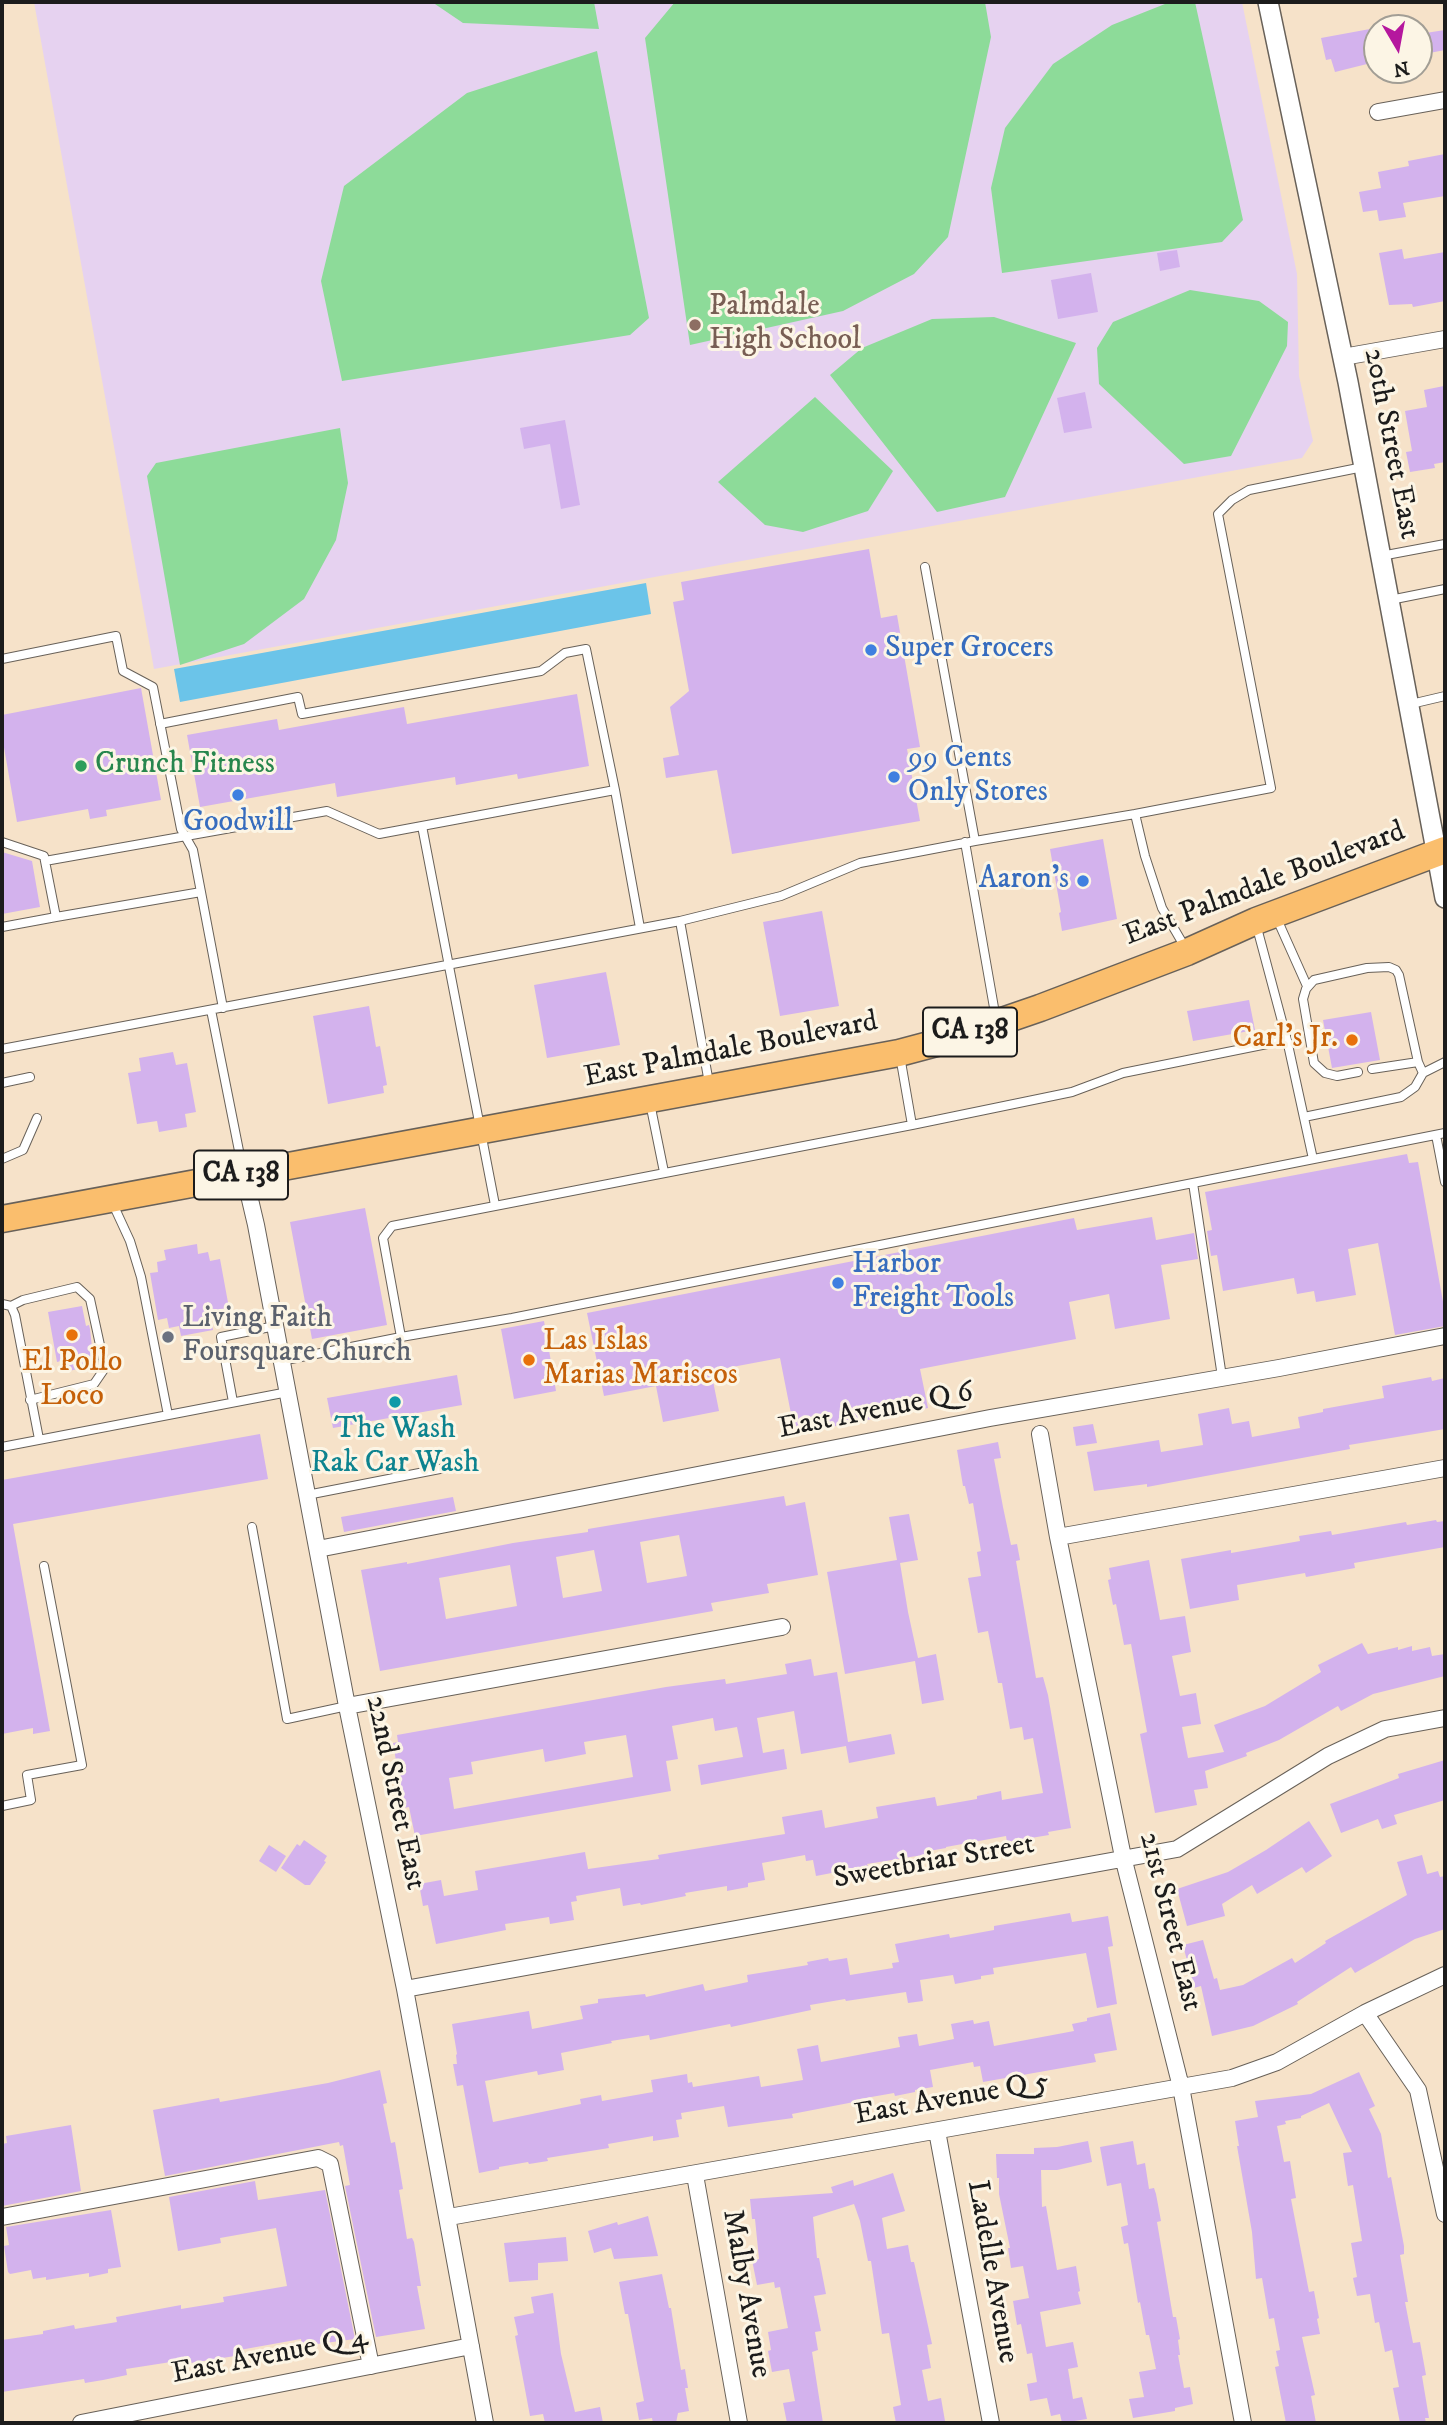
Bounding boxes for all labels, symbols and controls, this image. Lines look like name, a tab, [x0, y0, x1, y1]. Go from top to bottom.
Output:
north arrow	[1363, 14, 1433, 84]
text: N	[1392, 56, 1411, 81]
place label: Palmdale High School	[709, 290, 861, 360]
marker: Palmdale High School	[687, 317, 703, 333]
street label: 20th Street East	[1354, 346, 1426, 542]
place label: Super Grocers	[885, 632, 1054, 668]
marker: Super Grocers	[863, 642, 879, 658]
place label: 99 Cents Only Stores	[908, 742, 1048, 812]
place label: Crunch Fitness	[95, 748, 275, 784]
marker: Crunch Fitness	[73, 758, 89, 774]
marker: 99 Cents Only Stores	[886, 769, 902, 785]
marker: Goodwill	[230, 787, 246, 803]
place label: Goodwill	[183, 806, 293, 842]
street label: East Palmdale Boulevard	[1119, 815, 1411, 955]
place label: Aaron's	[979, 863, 1069, 899]
marker: Aaron's	[1075, 873, 1091, 889]
street label: East Palmdale Boulevard	[581, 1005, 881, 1097]
road number: CA 138	[923, 1007, 1017, 1056]
place label: Carl's Jr.	[1233, 1022, 1338, 1058]
marker: Carl's Jr.	[1344, 1032, 1360, 1048]
road number: CA 138	[194, 1150, 288, 1200]
place label: Harbor Freight Tools	[852, 1248, 1014, 1318]
marker: Harbor Freight Tools	[830, 1275, 846, 1291]
place label: Living Faith Foursquare Church	[182, 1302, 411, 1372]
place label: Las Islas Marias Mariscos	[543, 1325, 738, 1396]
marker: El Pollo Loco	[64, 1327, 80, 1343]
marker: Living Faith Foursquare Church	[160, 1329, 176, 1345]
place label: El Pollo Loco	[22, 1346, 122, 1416]
marker: Las Islas Marias Mariscos	[521, 1352, 537, 1368]
street label: East Avenue Q 6	[776, 1376, 976, 1448]
marker: The Wash Rak Car Wash	[387, 1394, 403, 1410]
place label: The Wash Rak Car Wash	[311, 1413, 479, 1484]
street label: 22nd Street East	[356, 1693, 432, 1893]
street label: Sweetbriar Street	[831, 1828, 1037, 1898]
street label: 21st Street East	[1129, 1829, 1209, 2015]
street label: East Avenue Q 5	[852, 2065, 1052, 2135]
street label: Ladelle Avenue	[957, 2178, 1025, 2366]
street label: Malby Avenue	[712, 2207, 778, 2381]
street label: East Avenue Q 4	[169, 2320, 371, 2394]

